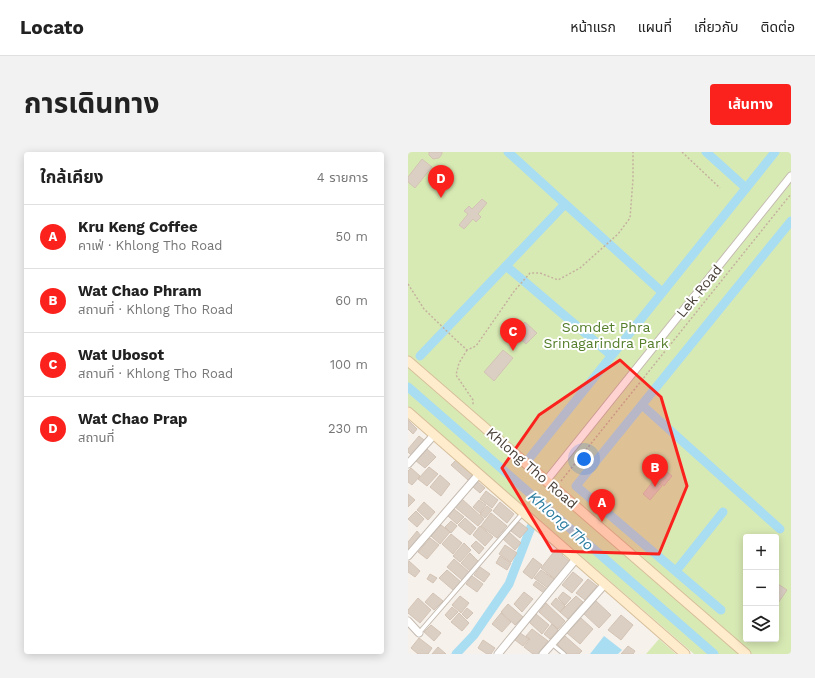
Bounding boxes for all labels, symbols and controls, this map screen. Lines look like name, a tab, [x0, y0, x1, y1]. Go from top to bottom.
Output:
text: Locato	[20, 16, 84, 39]
text: หน้าแรก	[570, 19, 616, 35]
text: แผนที่	[638, 19, 672, 35]
text: เกี่ยวกับ	[694, 19, 739, 35]
text: ติดต่อ	[761, 19, 795, 35]
button: เส้นทาง	[710, 84, 791, 125]
text: การเดินทาง	[24, 87, 159, 120]
pin: D	[428, 165, 454, 198]
text: ใกล้เคียง	[40, 167, 103, 187]
text: 4 รายการ	[317, 170, 368, 185]
text: Kru Keng Coffee	[78, 218, 198, 236]
text: A	[49, 229, 57, 244]
text: 50 m	[336, 229, 368, 244]
text: คาเฟ่ · Khlong Tho Road	[78, 238, 223, 253]
street label: Lek Road	[673, 262, 725, 320]
text: Wat Chao Phram	[78, 282, 202, 300]
text: B	[49, 293, 57, 308]
text: 60 m	[335, 293, 368, 308]
text: สถานที่ · Khlong Tho Road	[78, 302, 233, 317]
pin: C	[500, 318, 526, 351]
park label: Somdet Phra Srinagarindra Park	[543, 319, 669, 351]
text: Wat Ubosot	[78, 346, 164, 364]
text: C	[49, 357, 57, 372]
text: 100 m	[330, 357, 368, 372]
text: สถานที่ · Khlong Tho Road	[78, 366, 233, 381]
text: Wat Chao Prap	[78, 410, 187, 428]
text: D	[48, 421, 58, 436]
text: 230 m	[328, 421, 368, 436]
street label: Khlong Tho Road	[483, 424, 581, 512]
text: สถานที่	[78, 430, 114, 445]
your location	[574, 449, 594, 469]
pin: B	[642, 454, 668, 487]
water label: Khlong Tho	[524, 488, 598, 554]
pin: A	[589, 489, 615, 522]
map controls	[743, 534, 779, 642]
button: +	[743, 534, 779, 570]
button: −	[743, 570, 779, 606]
button: layers	[743, 606, 779, 642]

